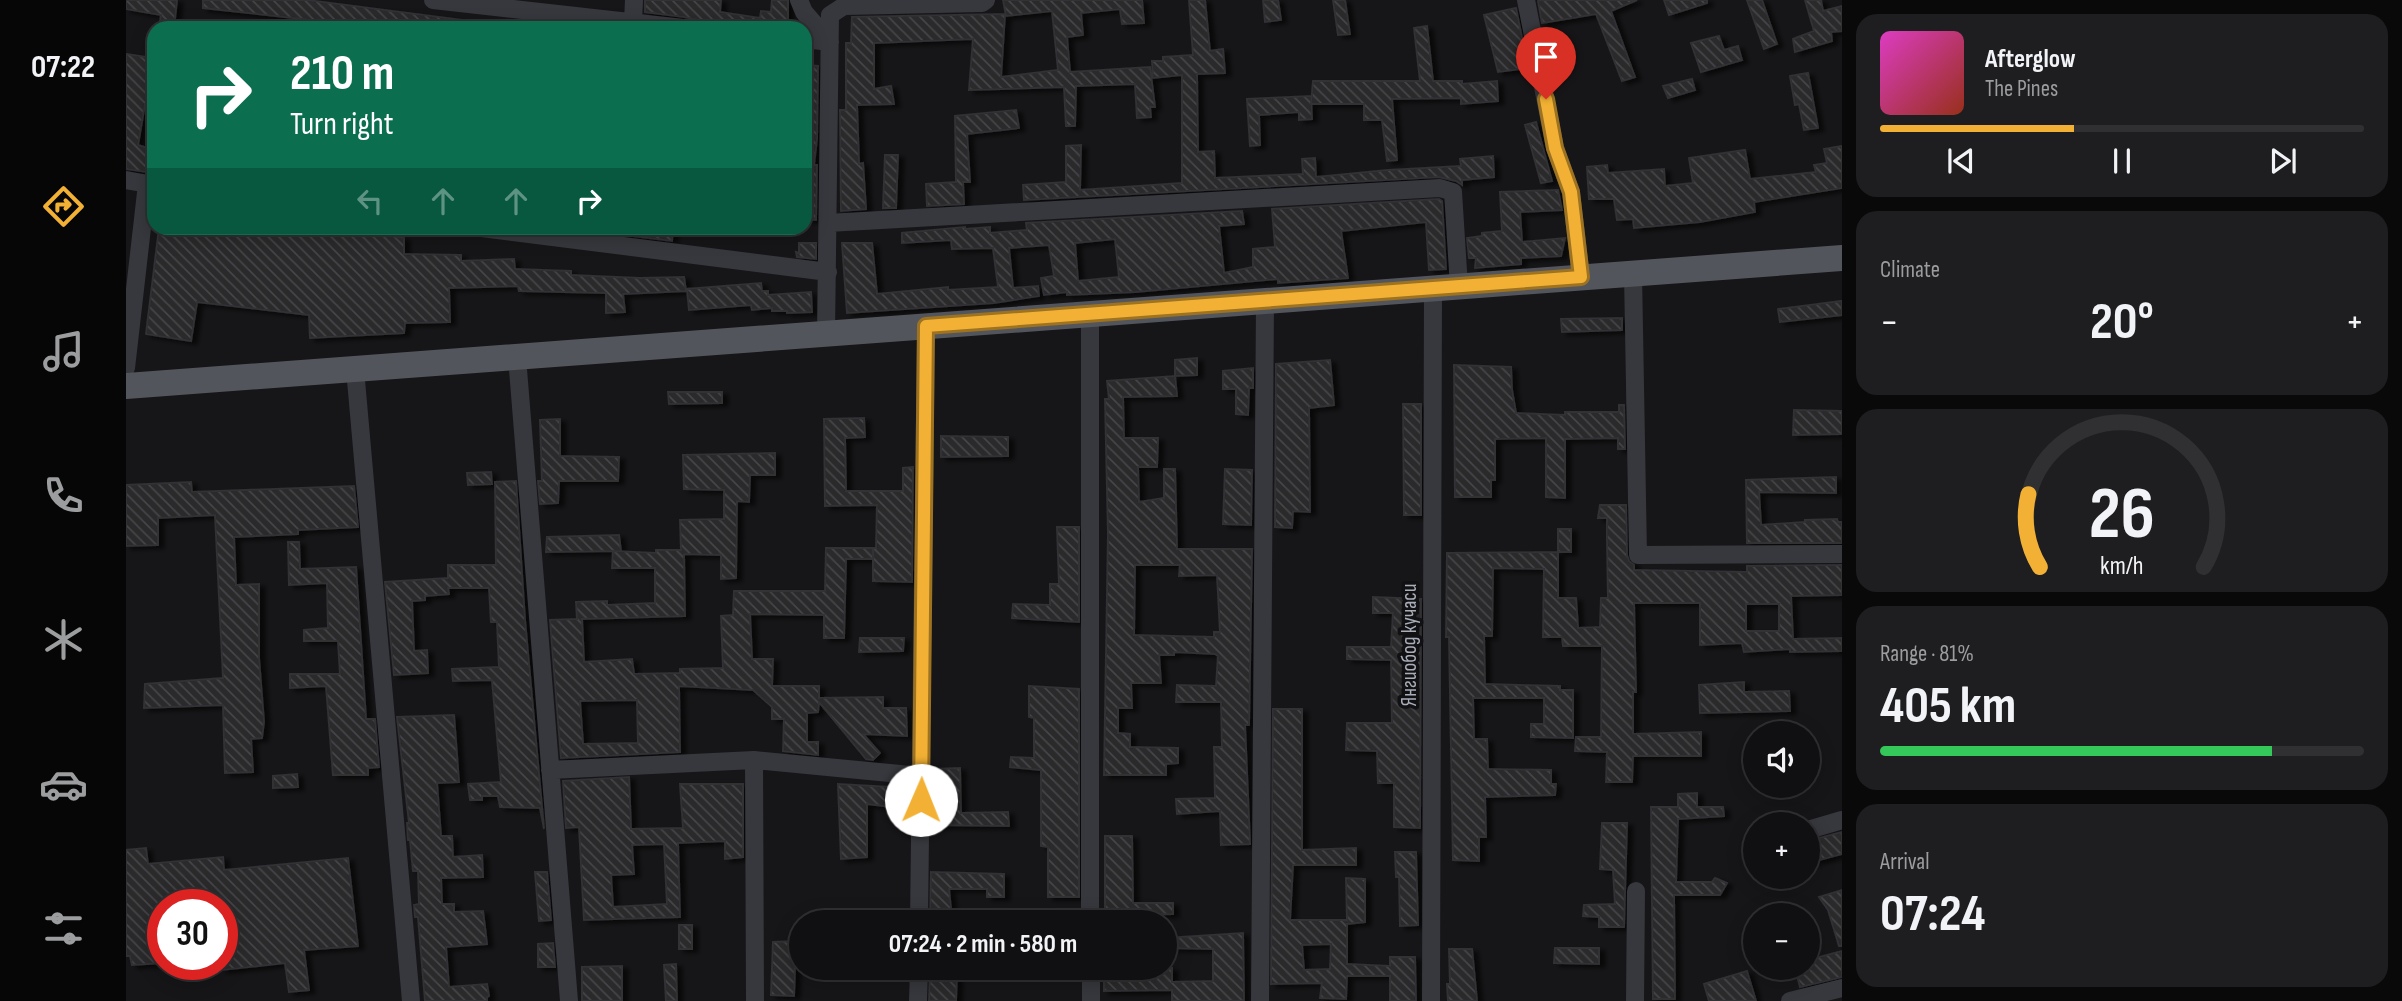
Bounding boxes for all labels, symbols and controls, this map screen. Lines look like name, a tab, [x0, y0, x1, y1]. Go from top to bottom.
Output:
pin	[1516, 27, 1576, 99]
icon: arrive	[1527, 38, 1565, 76]
text: Afterglow	[1985, 44, 2076, 75]
text: 210 m	[290, 45, 394, 104]
text: 07:22	[31, 48, 95, 87]
icon: right	[175, 49, 266, 140]
text: The Pines	[1985, 75, 2058, 103]
text: Turn right	[290, 105, 394, 144]
icon: previous	[1942, 142, 1980, 180]
icon: pause	[2103, 142, 2141, 180]
icon: next	[2264, 142, 2302, 180]
icon: directions	[39, 182, 88, 231]
icon: left	[351, 182, 389, 220]
icon: ahead	[424, 182, 462, 220]
icon: ahead	[497, 182, 535, 220]
icon: right	[570, 182, 608, 220]
text: Climate	[1880, 256, 1940, 284]
text: 20°	[2090, 291, 2154, 354]
text: −	[1880, 300, 1899, 345]
text: +	[2345, 300, 2364, 345]
icon: music	[39, 327, 88, 376]
icon: phone	[39, 471, 88, 520]
text: 26	[2089, 471, 2155, 559]
text: km/h	[2100, 550, 2144, 581]
street label: Янгиобод кучаси	[1397, 584, 1422, 706]
icon: climate	[39, 615, 88, 664]
text: Range · 81%	[1880, 640, 1974, 668]
text: 405 km	[1880, 675, 2016, 738]
map controls	[1743, 721, 1820, 980]
button: sound	[1743, 721, 1820, 798]
icon: car	[39, 760, 88, 809]
position arrow	[884, 763, 958, 837]
button: +	[1743, 812, 1820, 889]
text: Arrival	[1880, 848, 1929, 876]
text: 07:24	[1880, 883, 1986, 946]
speed limit sign: 30	[147, 889, 238, 980]
button: −	[1743, 903, 1820, 980]
icon: filters	[39, 904, 88, 953]
text: 07:24 · 2 min · 580 m	[889, 929, 1077, 960]

